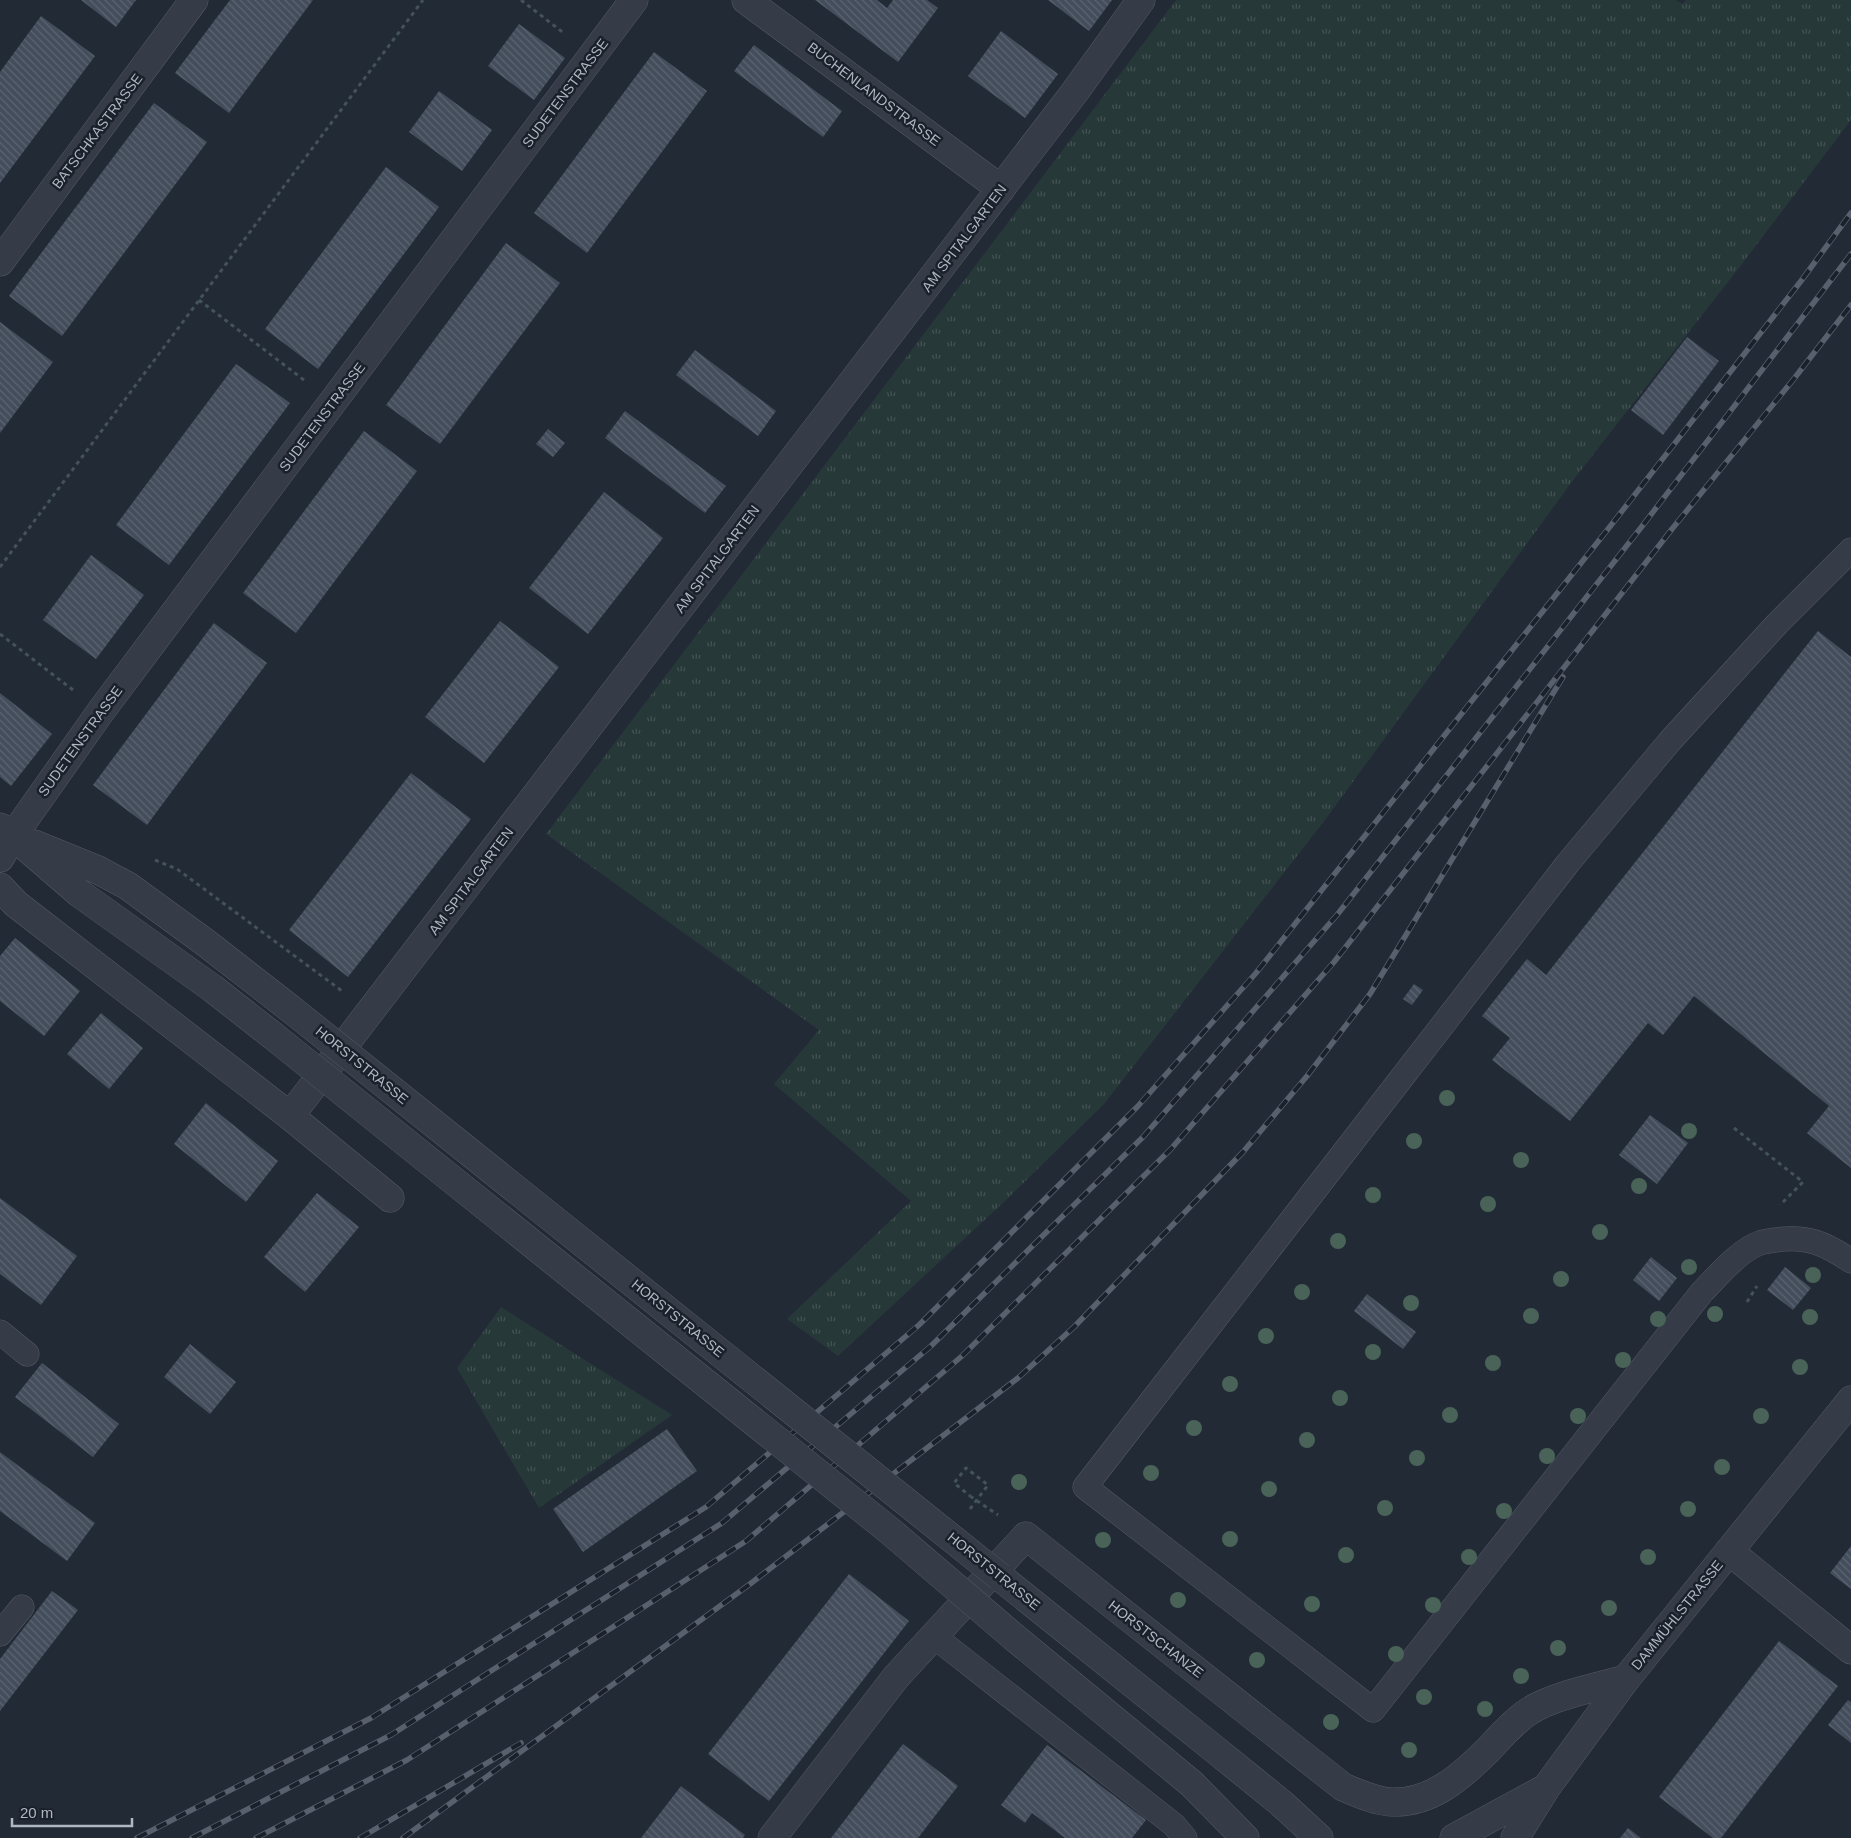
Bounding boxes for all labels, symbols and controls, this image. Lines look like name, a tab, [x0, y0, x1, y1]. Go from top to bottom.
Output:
street label: SUDETENSTRASSE	[519, 35, 611, 151]
street label: BUCHENLANDSTRASSE	[805, 39, 943, 149]
street label: BATSCHKASTRASSE	[49, 70, 145, 192]
street label: AM SPITALGARTEN	[918, 181, 1010, 295]
street label: SUDETENSTRASSE	[276, 359, 368, 475]
street label: AM SPITALGARTEN	[671, 502, 763, 616]
street label: SUDETENSTRASSE	[35, 683, 125, 799]
street label: AM SPITALGARTEN	[425, 824, 517, 938]
street label: HORSTSTRASSE	[313, 1023, 411, 1107]
street label: HORSTSTRASSE	[629, 1276, 727, 1360]
street label: HORSTSTRASSE	[945, 1529, 1043, 1613]
street label: DAMMÜHLSTRASSE	[1627, 1556, 1726, 1673]
street label: HORSTSCHANZE	[1105, 1597, 1207, 1681]
scale bar	[12, 1796, 132, 1828]
text: 20 m	[20, 1804, 53, 1821]

